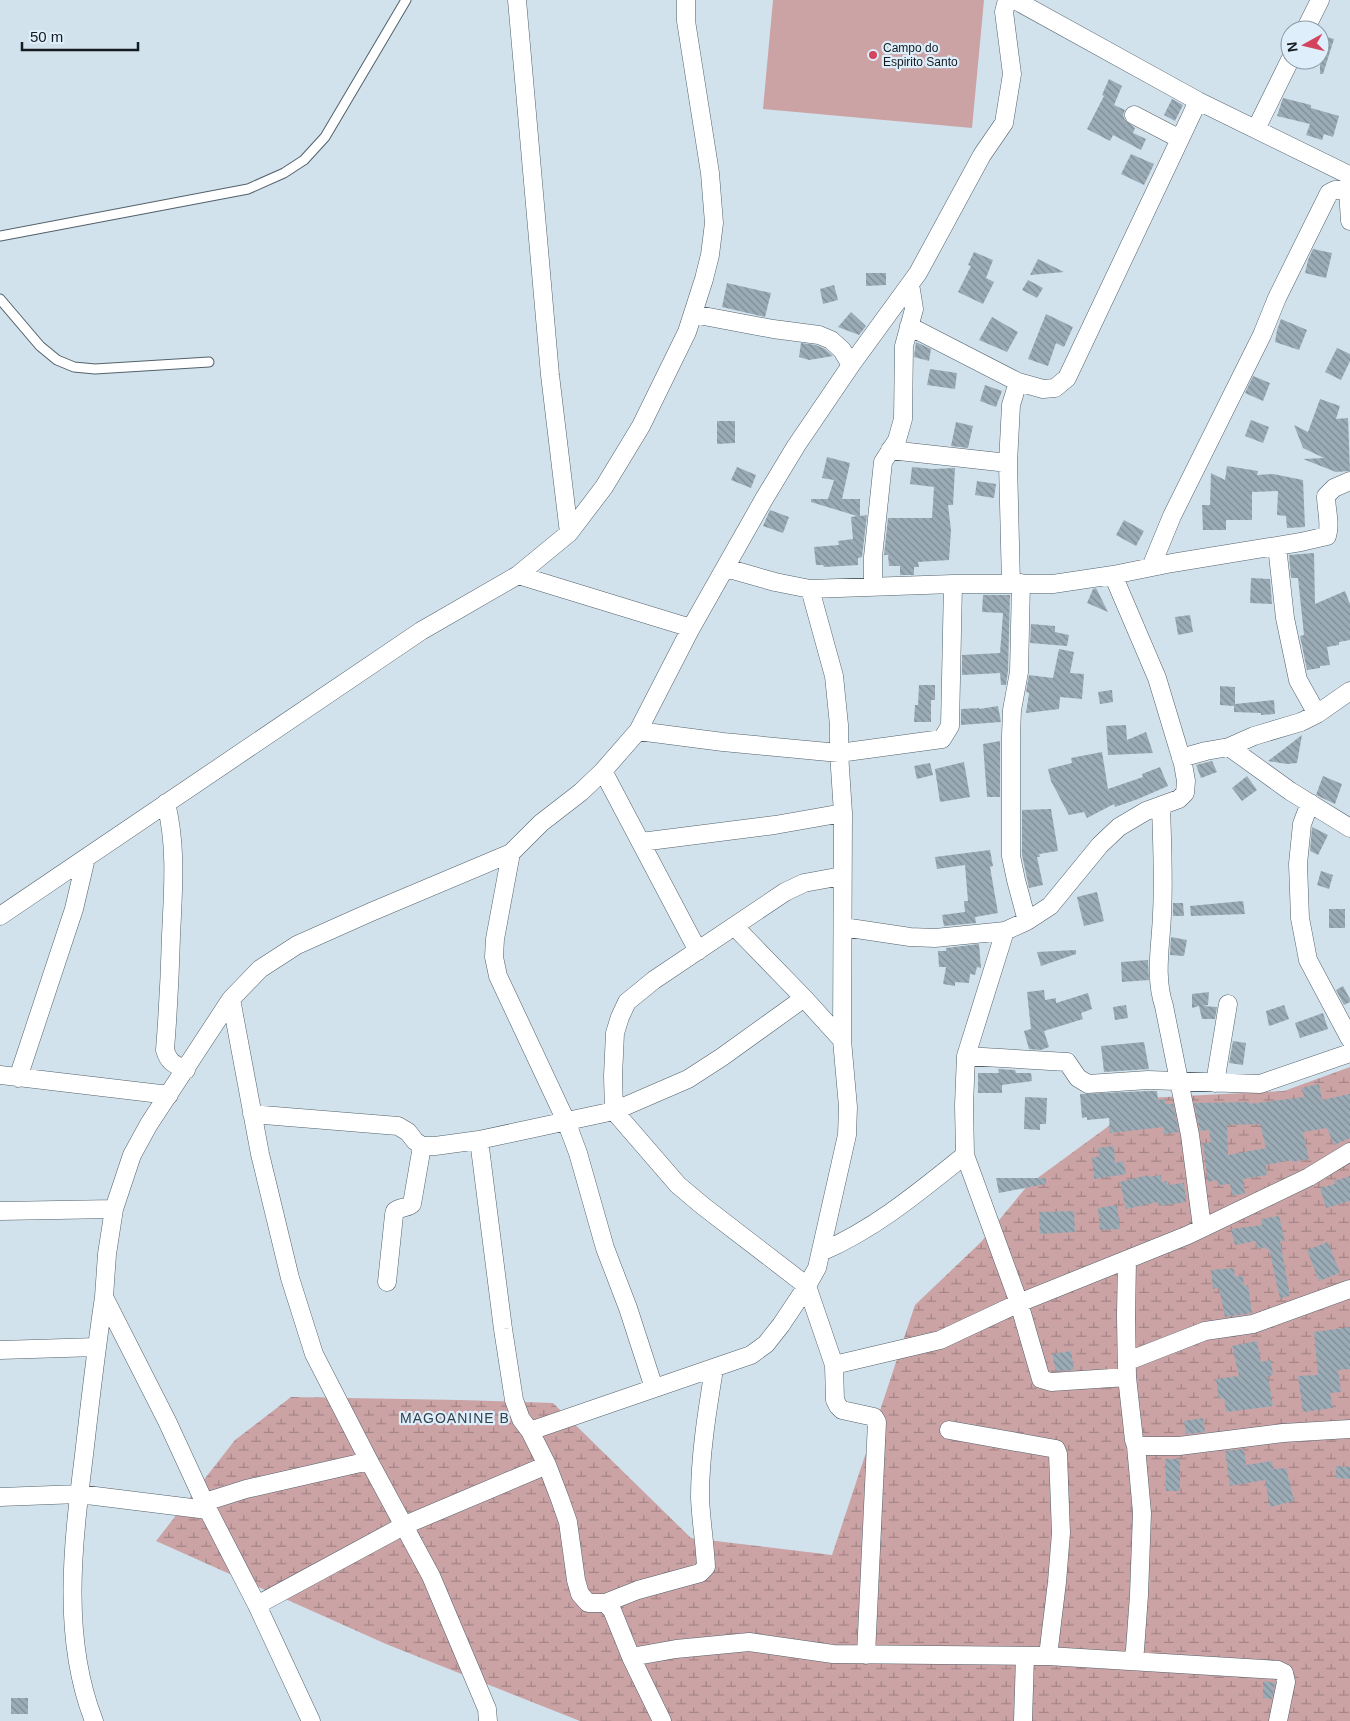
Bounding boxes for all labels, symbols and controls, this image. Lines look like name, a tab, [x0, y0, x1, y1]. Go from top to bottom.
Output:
scale bar	[22, 20, 139, 52]
north arrow	[1280, 20, 1330, 70]
text: 50 m	[30, 28, 63, 45]
place label: Campo do Espirito Santo	[883, 41, 958, 69]
text: N	[1283, 41, 1301, 53]
marker: Campo do Espirito Santo	[867, 49, 879, 61]
district label: MAGOANINE B	[400, 1410, 510, 1426]

